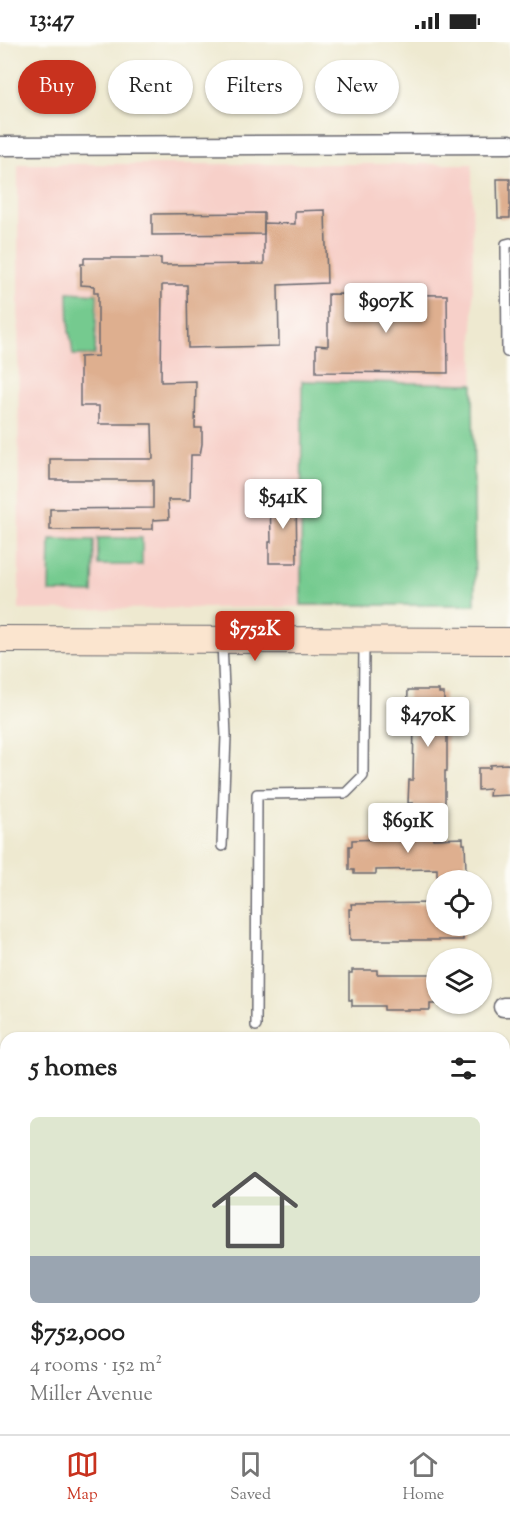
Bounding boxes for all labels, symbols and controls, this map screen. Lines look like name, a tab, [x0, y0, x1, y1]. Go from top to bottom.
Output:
text: 13:47	[30, 5, 74, 37]
chip: Buy	[18, 60, 96, 114]
chip: Rent	[108, 60, 193, 114]
chip: Filters	[205, 60, 303, 114]
chip: New	[315, 60, 399, 114]
pin: $907K	[344, 283, 428, 334]
text: $907K	[358, 288, 414, 317]
pin: $541K	[241, 479, 325, 530]
text: $541K	[259, 484, 307, 513]
pin: $752K	[213, 611, 297, 662]
text: $752K	[229, 616, 281, 645]
pin: $470K	[386, 697, 470, 748]
text: $470K	[400, 702, 456, 731]
pin: $691K	[366, 803, 450, 854]
text: $691K	[382, 808, 434, 837]
map controls	[426, 870, 492, 1014]
button: locate	[426, 870, 492, 936]
button: layers	[426, 948, 492, 1014]
text: 5 homes	[30, 1050, 117, 1087]
icon: filters	[447, 1052, 480, 1085]
icon: home	[201, 1156, 309, 1264]
text: $752,000	[30, 1315, 125, 1352]
text: 4 rooms · 152 m²	[30, 1352, 162, 1381]
text: Miller Avenue	[30, 1381, 153, 1410]
tab: Map	[66, 1448, 99, 1507]
tab: Saved	[230, 1448, 271, 1507]
tab: Home	[402, 1448, 444, 1507]

